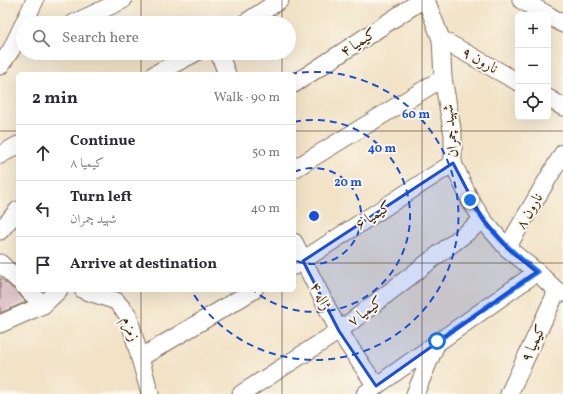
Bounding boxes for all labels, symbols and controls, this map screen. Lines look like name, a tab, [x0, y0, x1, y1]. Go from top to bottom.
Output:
map controls	[515, 12, 551, 120]
button: +	[515, 12, 551, 48]
search box	[16, 16, 296, 60]
street label: کیمیا ۴	[337, 24, 381, 63]
icon: search	[30, 27, 52, 49]
text: Search here	[62, 28, 139, 49]
street label: نارون ۹	[457, 43, 501, 80]
button: −	[515, 48, 551, 84]
button: locate	[515, 84, 551, 120]
text: 2 min	[32, 87, 78, 110]
text: Walk · 90 m	[214, 89, 280, 107]
street label: شهید چمران	[438, 103, 465, 159]
text: 60 m	[402, 107, 430, 123]
text: Continue	[70, 131, 135, 152]
text: 40 m	[368, 141, 397, 157]
icon: ahead	[32, 142, 54, 164]
text: 50 m	[252, 144, 280, 162]
text: کیمیا ۸	[70, 155, 104, 173]
text: 20 m	[334, 175, 362, 191]
text: Turn left	[70, 187, 132, 208]
street label: نارون ۸	[512, 190, 549, 234]
route end	[461, 191, 479, 209]
street label: کیمیا ۶	[352, 197, 396, 236]
icon: left	[32, 198, 54, 220]
text: 40 m	[251, 200, 280, 218]
centre of rings	[307, 209, 321, 223]
text: شهید چمران	[70, 211, 117, 229]
icon: arrive	[32, 254, 54, 276]
text: Arrive at destination	[70, 254, 217, 275]
street label: ژاله ۴	[304, 279, 336, 314]
street label: کیمیا ۷	[344, 292, 388, 332]
street label: زمزم	[115, 314, 144, 345]
street label: کیمیا ۹	[517, 321, 552, 366]
route start	[428, 332, 446, 350]

